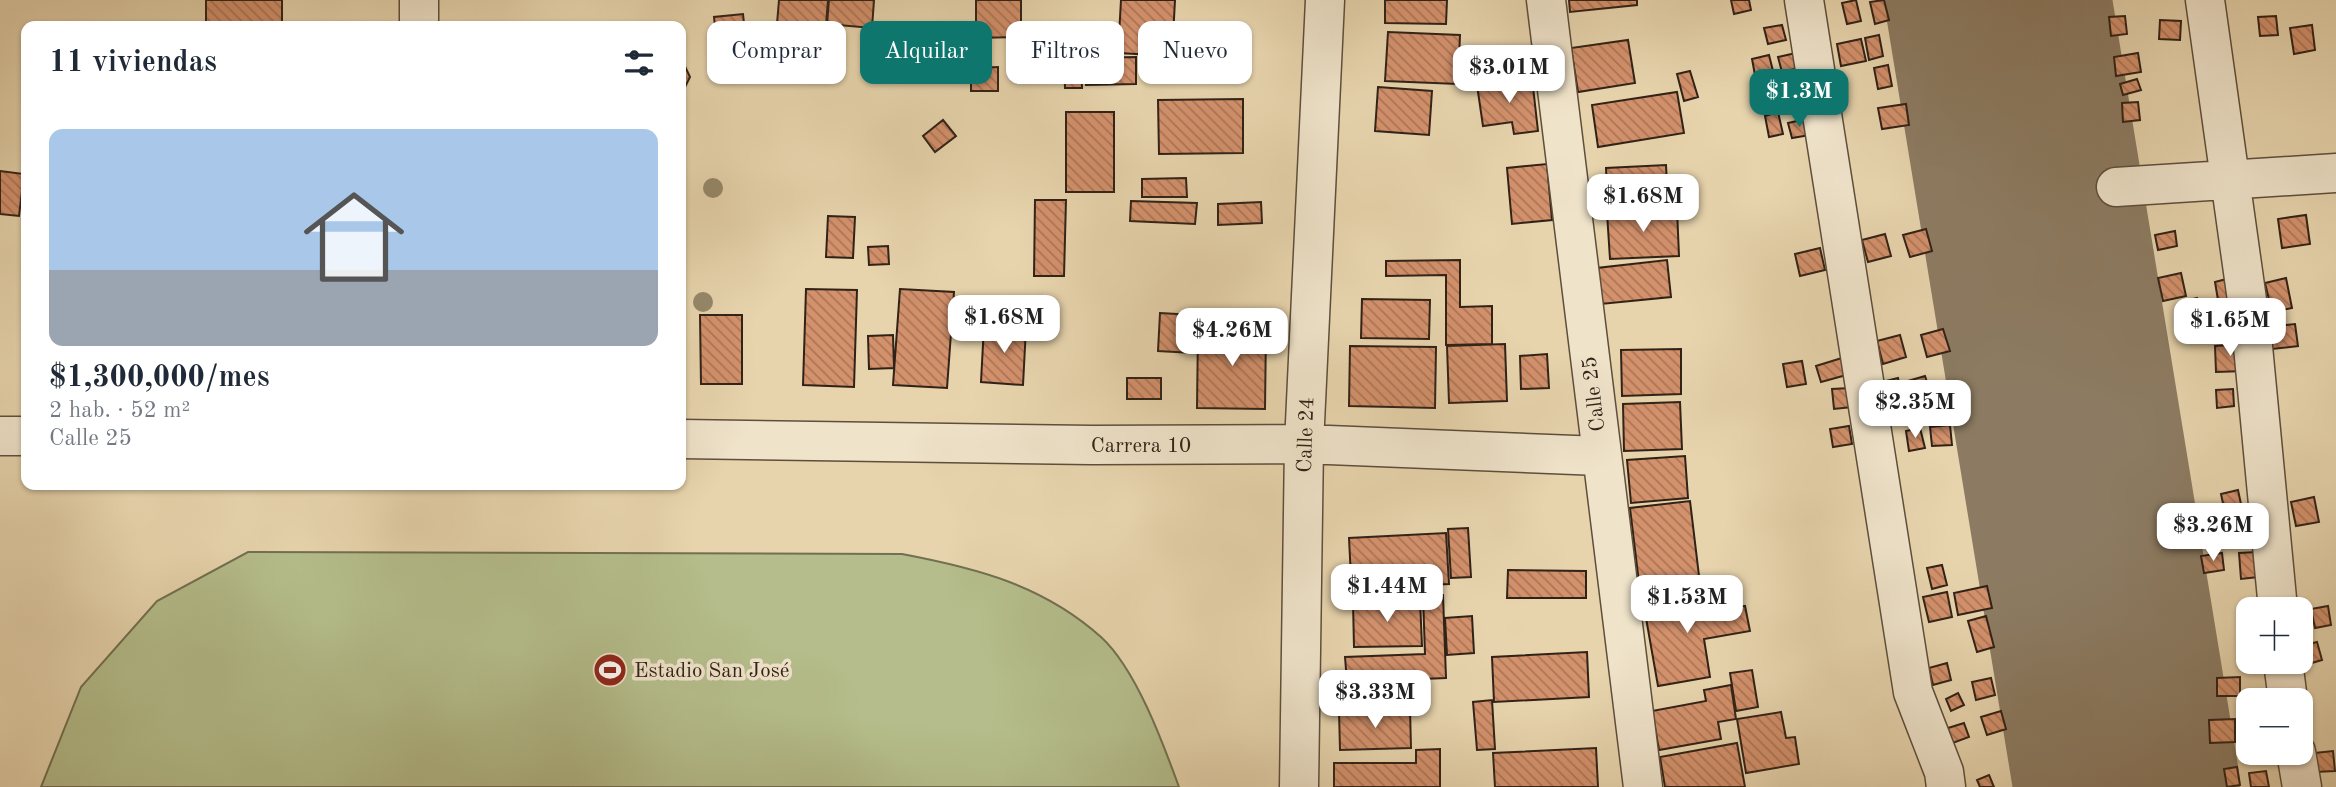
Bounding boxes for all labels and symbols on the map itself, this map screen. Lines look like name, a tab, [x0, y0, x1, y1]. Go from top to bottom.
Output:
pin: $3.01M	[1452, 46, 1566, 105]
pin: $1.3M	[1750, 69, 1848, 129]
pin: $1.68M	[1586, 174, 1700, 234]
pin: $1.68M	[947, 296, 1061, 355]
pin: $1.65M	[2173, 298, 2287, 358]
pin: $4.26M	[1175, 308, 1289, 368]
street label: Calle 25	[1579, 355, 1610, 433]
pin: $2.35M	[1858, 380, 1972, 440]
street label: Calle 24	[1295, 397, 1318, 473]
street label: Carrera 10	[1091, 436, 1191, 457]
pin: $3.26M	[2156, 504, 2270, 563]
pin: $1.44M	[1330, 564, 1444, 624]
pin: $1.53M	[1630, 576, 1744, 635]
sports icon: Estadio San José	[591, 651, 629, 689]
place label: Estadio San José	[634, 661, 789, 682]
pin: $3.33M	[1318, 670, 1432, 730]

